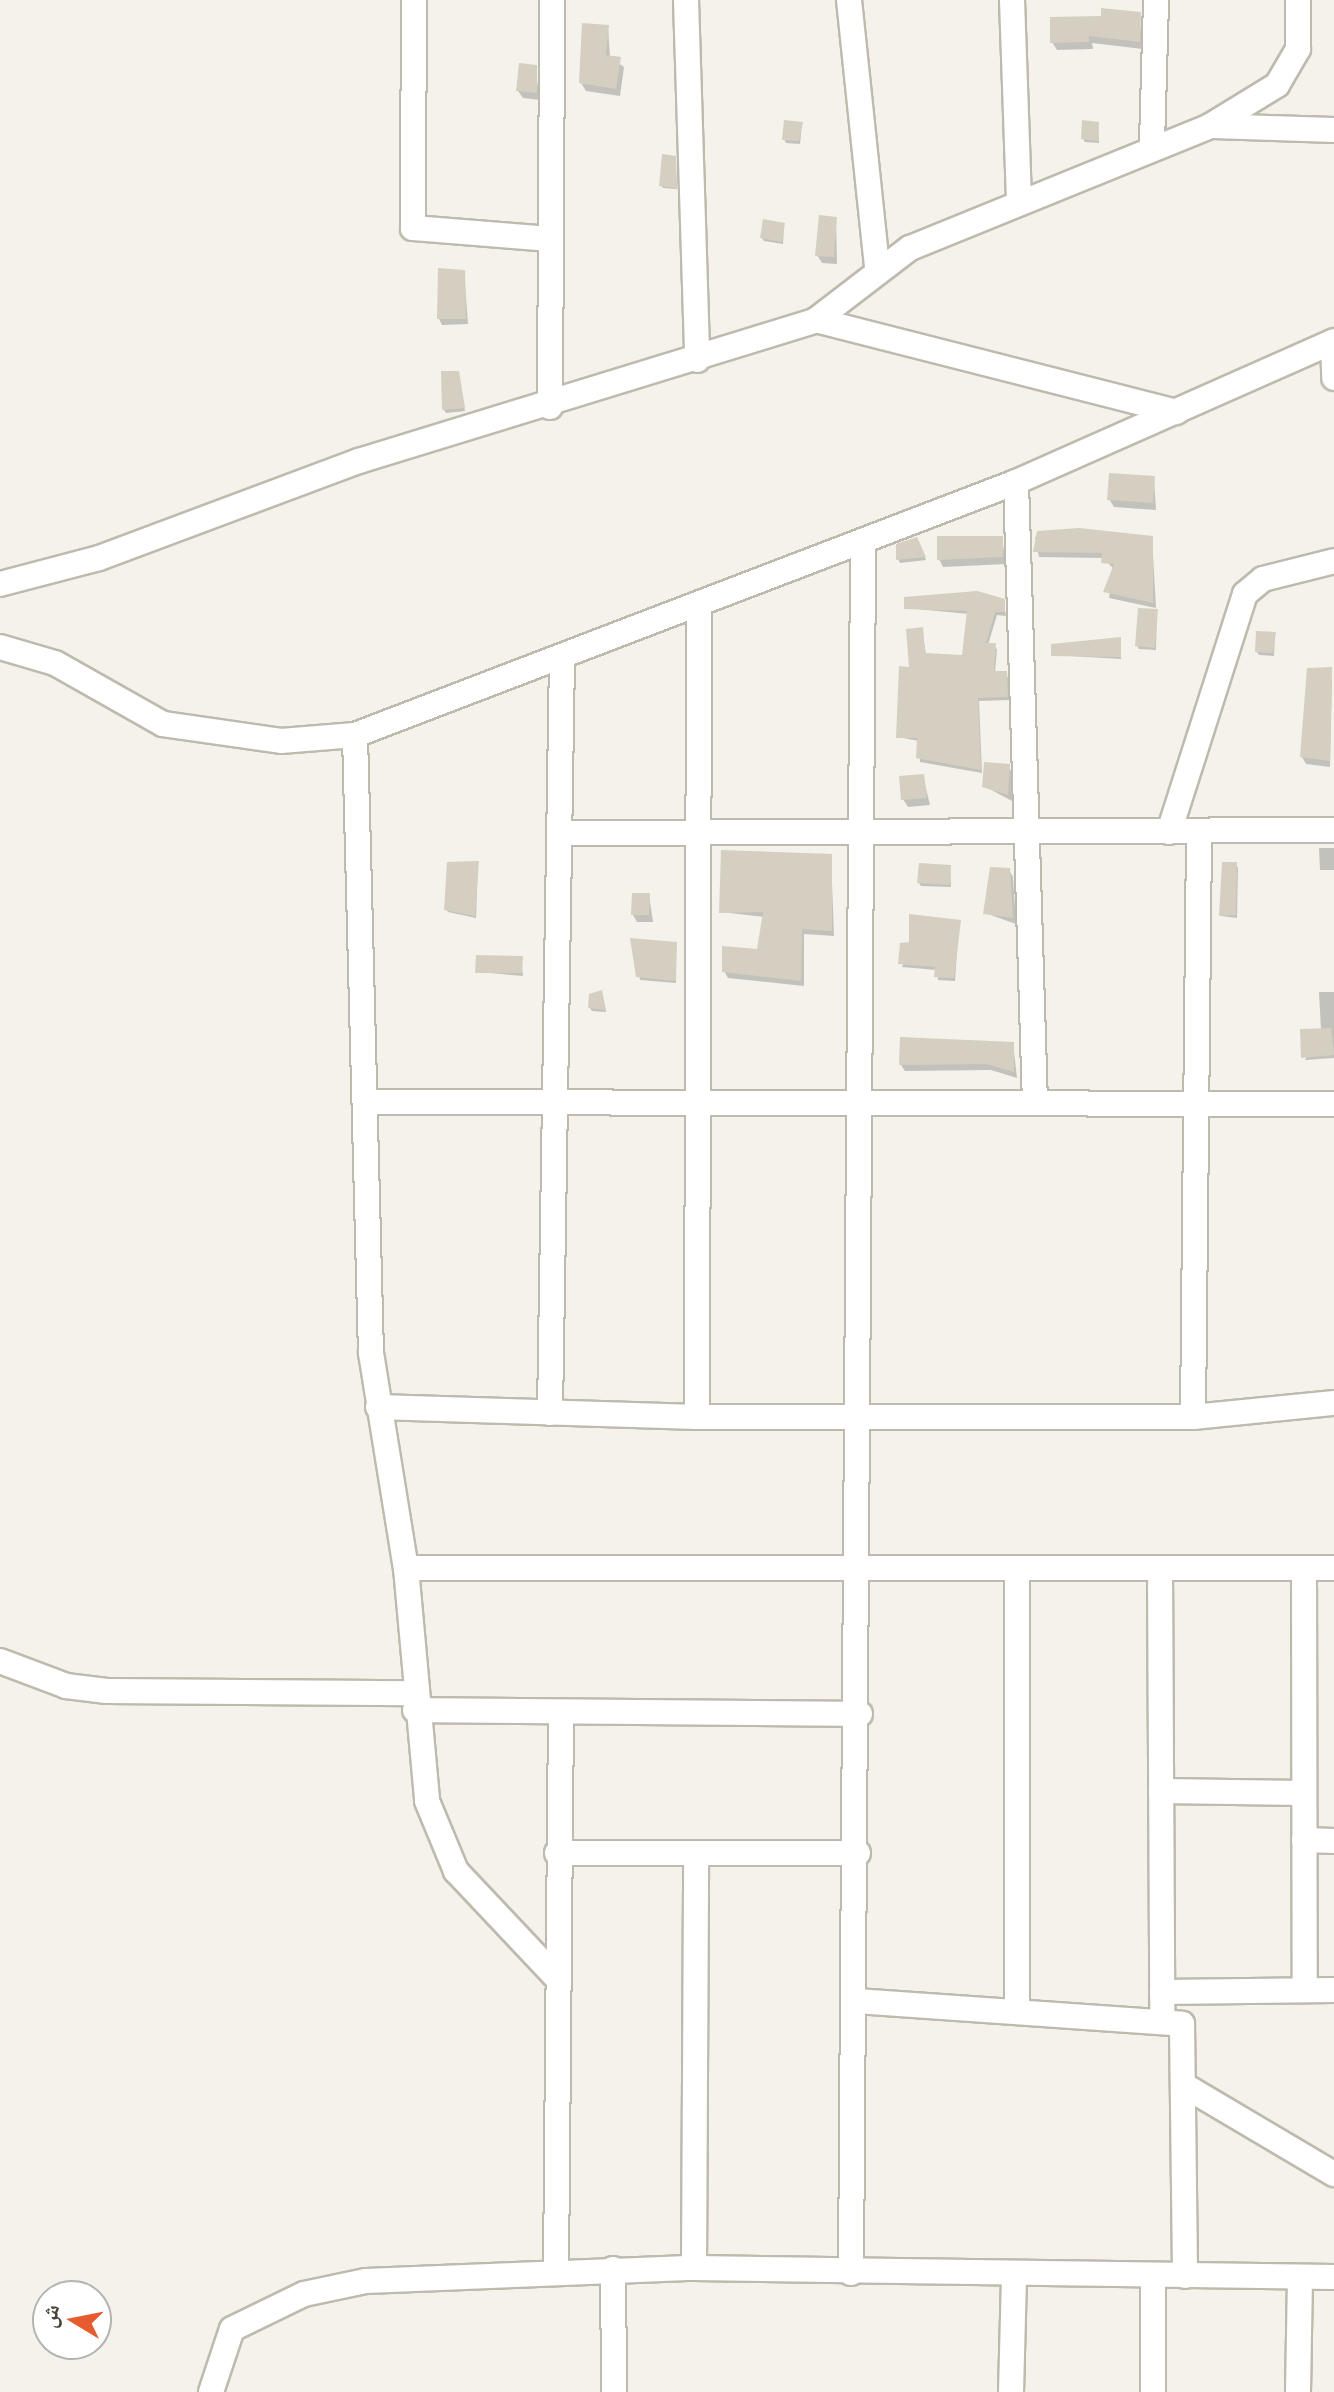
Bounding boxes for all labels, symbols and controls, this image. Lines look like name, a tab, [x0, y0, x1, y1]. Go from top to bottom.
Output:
north arrow	[32, 2280, 112, 2360]
text: ش	[36, 2302, 64, 2330]

